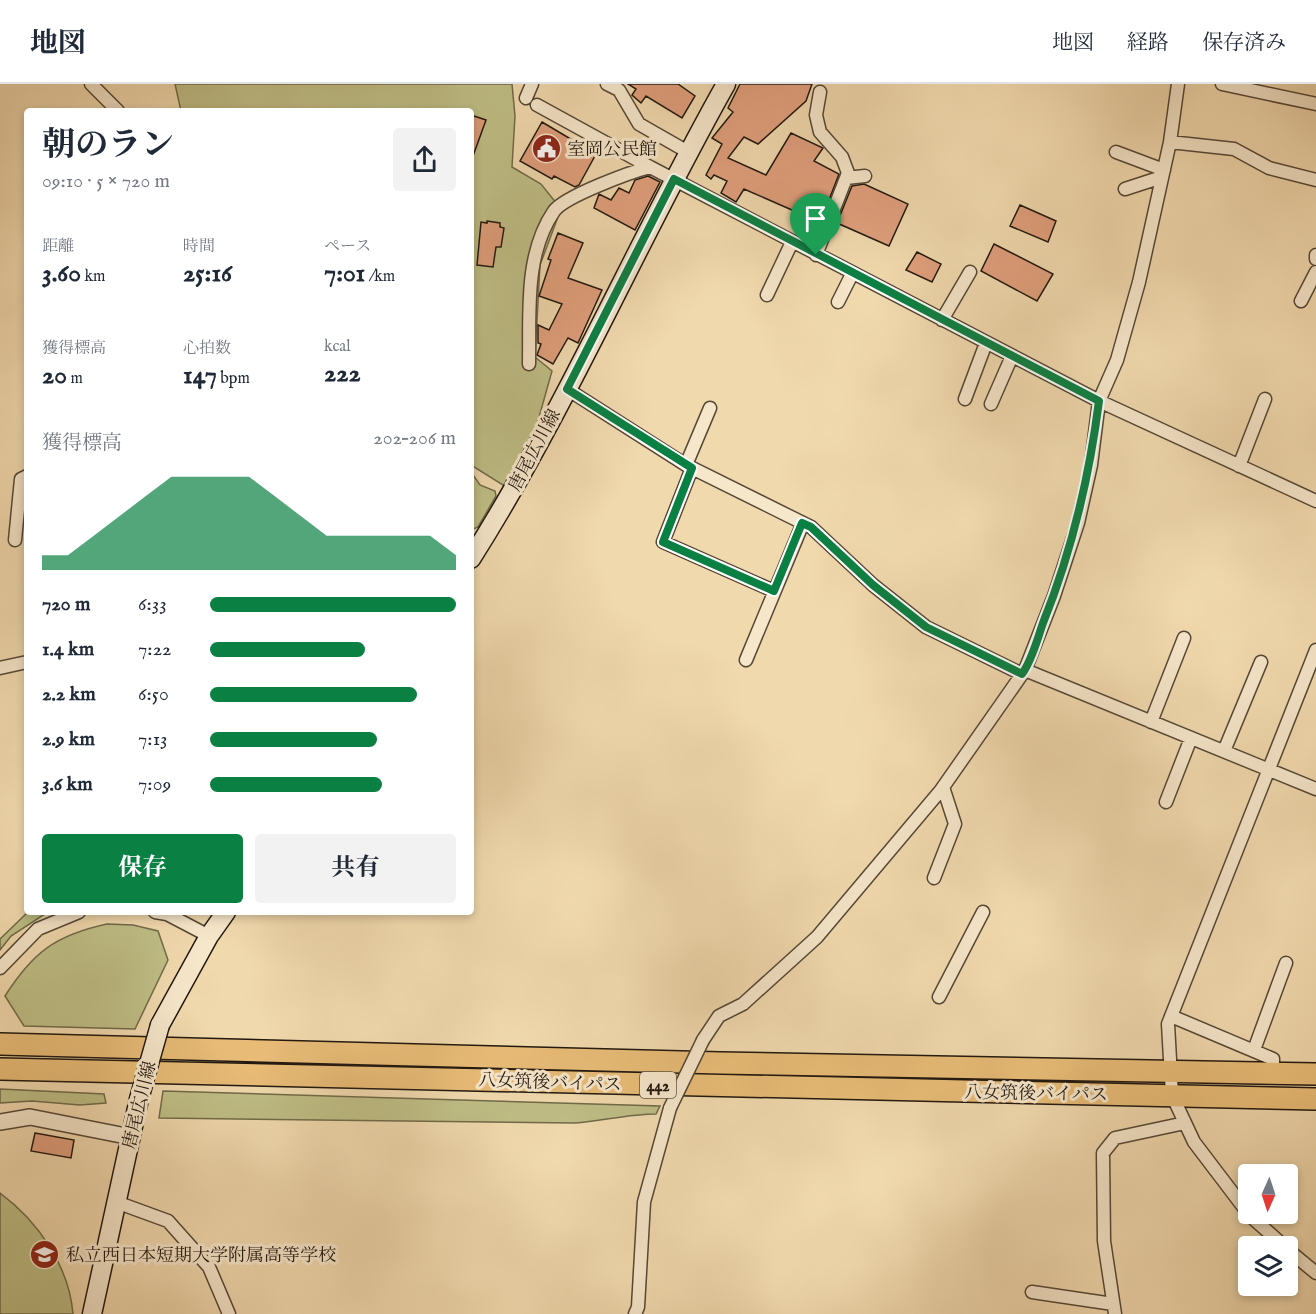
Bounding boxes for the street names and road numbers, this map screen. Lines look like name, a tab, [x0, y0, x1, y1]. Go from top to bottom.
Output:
street label: 唐尾広川線	[504, 406, 567, 496]
street label: 唐尾広川線	[118, 1059, 163, 1152]
street label: 八女筑後バイパス	[478, 1069, 622, 1097]
road number: 442	[640, 1072, 676, 1098]
street label: 八女筑後バイパス	[964, 1082, 1108, 1107]

